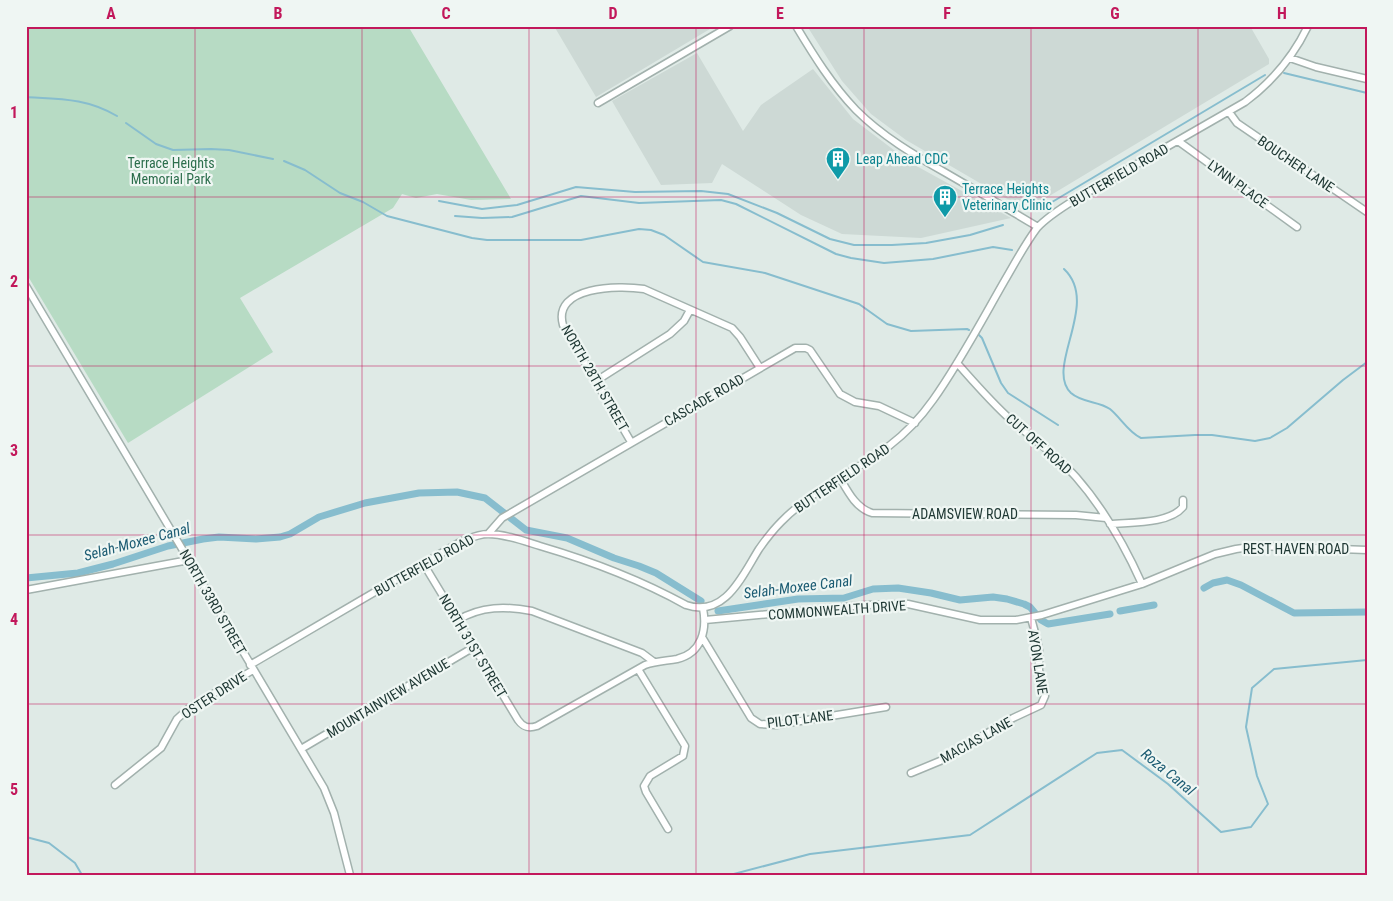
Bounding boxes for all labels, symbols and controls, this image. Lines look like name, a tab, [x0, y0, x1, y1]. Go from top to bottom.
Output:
text: A	[106, 4, 116, 23]
text: B	[274, 4, 283, 23]
text: C	[441, 4, 451, 23]
text: D	[608, 4, 618, 23]
text: E	[776, 4, 784, 23]
text: F	[943, 4, 951, 23]
text: G	[1110, 4, 1120, 23]
text: H	[1277, 4, 1287, 23]
text: 1	[10, 103, 18, 122]
street label: BOUCHER LANE	[1255, 133, 1337, 195]
street label: BUTTERFIELD ROAD	[1067, 140, 1171, 210]
building icon: Leap Ahead CDC	[825, 146, 851, 180]
place label: Leap Ahead CDC	[856, 151, 948, 167]
park label: Terrace Heights Memorial Park	[127, 155, 215, 187]
street label: LYNN PLACE	[1205, 157, 1271, 211]
place label: Terrace Heights Veterinary Clinic	[962, 181, 1052, 213]
building icon: Terrace Heights Veterinary Clinic	[932, 184, 958, 218]
text: 2	[10, 272, 18, 291]
street label: NORTH 28TH STREET	[558, 322, 632, 434]
street label: CASCADE ROAD	[661, 371, 747, 429]
street label: CUT OFF ROAD	[1003, 410, 1075, 478]
street label: BUTTERFIELD ROAD	[791, 440, 893, 516]
text: 3	[10, 441, 18, 460]
street label: ADAMSVIEW ROAD	[912, 506, 1018, 522]
water label: Selah-Moxee Canal	[82, 519, 193, 565]
street label: BUTTERFIELD ROAD	[371, 531, 477, 599]
street label: REST HAVEN ROAD	[1243, 541, 1349, 557]
street label: NORTH 33RD STREET	[176, 546, 250, 658]
water label: Selah-Moxee Canal	[743, 571, 854, 603]
street label: NORTH 31ST STREET	[436, 591, 510, 701]
street label: COMMONWEALTH DRIVE	[768, 597, 906, 623]
text: 4	[10, 610, 18, 629]
street label: AYON LANE	[1025, 628, 1051, 696]
street label: MOUNTAINVIEW AVENUE	[324, 655, 452, 741]
street label: OSTER DRIVE	[178, 668, 250, 722]
street label: PILOT LANE	[766, 707, 834, 731]
street label: MACIAS LANE	[937, 714, 1015, 766]
water label: Roza Canal	[1137, 745, 1199, 800]
text: 5	[10, 780, 18, 799]

